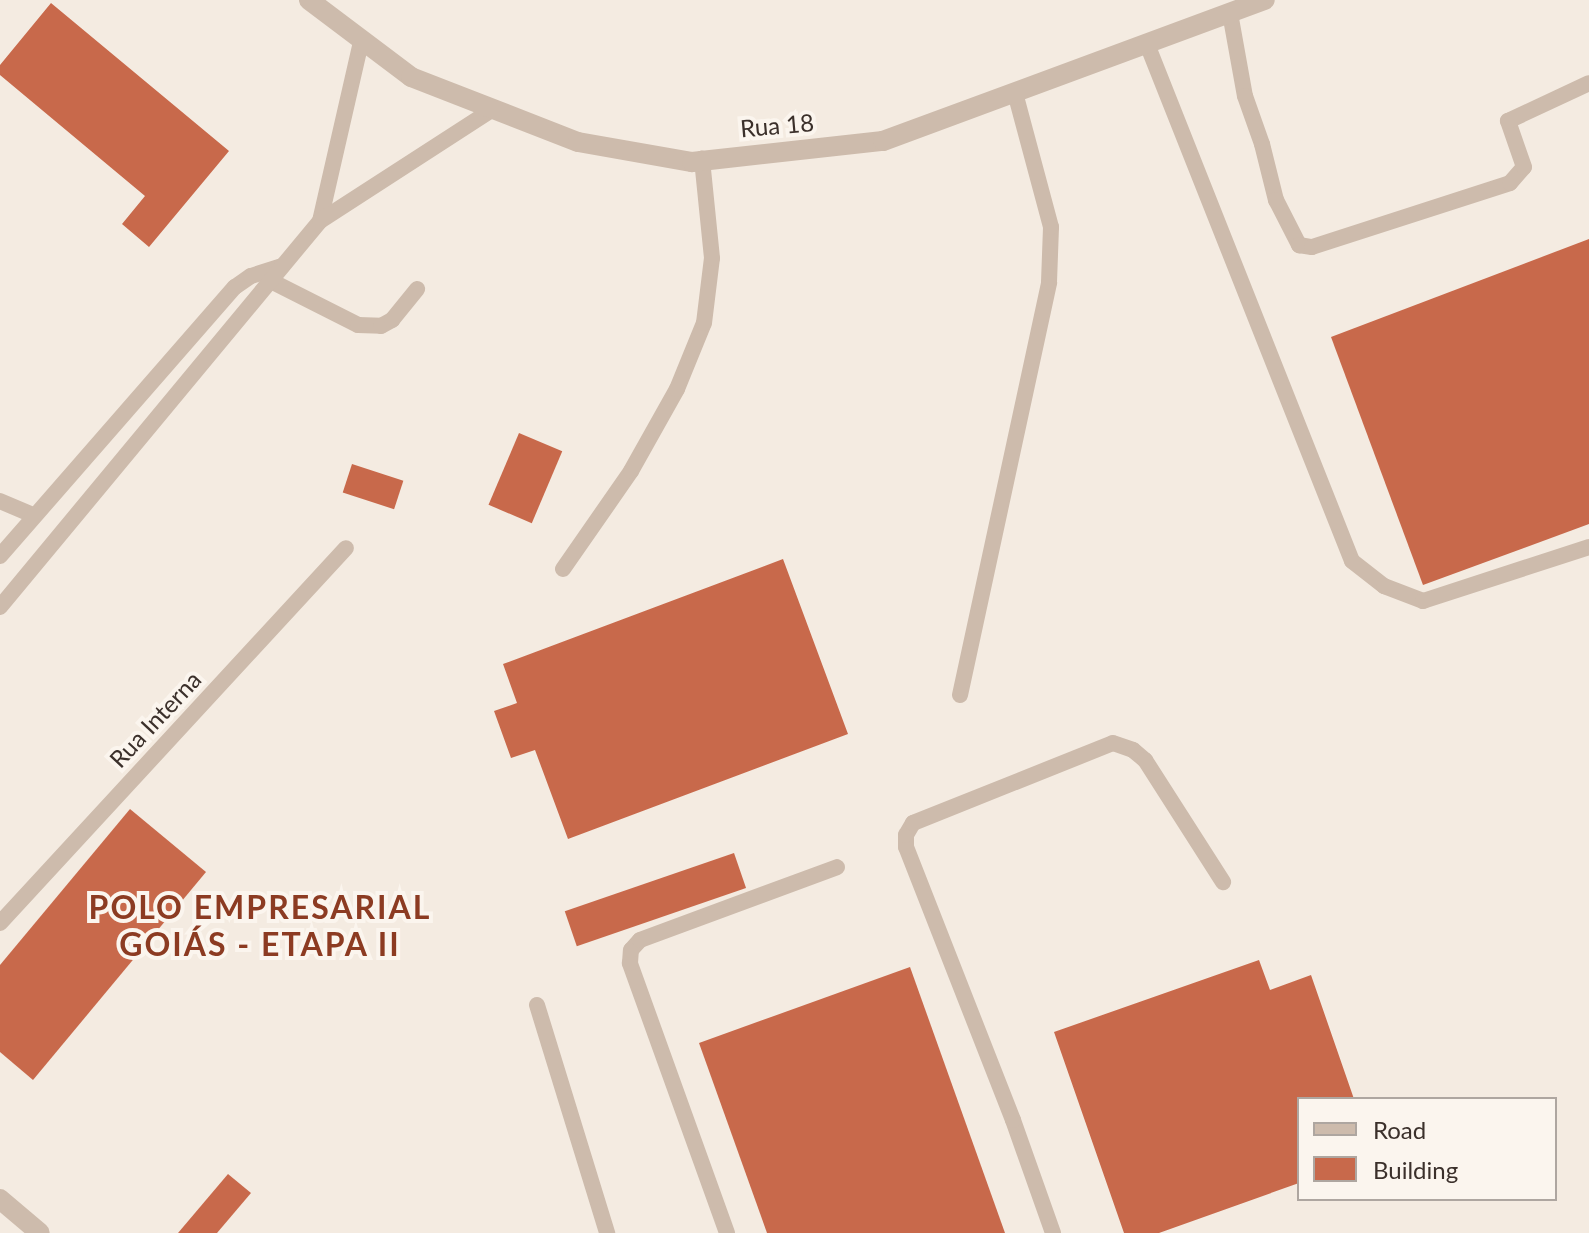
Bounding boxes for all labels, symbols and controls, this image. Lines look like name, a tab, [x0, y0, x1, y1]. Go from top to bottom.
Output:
street label: Rua 18	[739, 107, 815, 143]
street label: Rua Interna	[103, 665, 207, 773]
district label: POLO EMPRESARIAL GOIÁS - ETAPA II	[89, 889, 431, 964]
legend	[1297, 1097, 1557, 1201]
text: Road	[1373, 1115, 1426, 1144]
text: Building	[1373, 1155, 1458, 1184]

